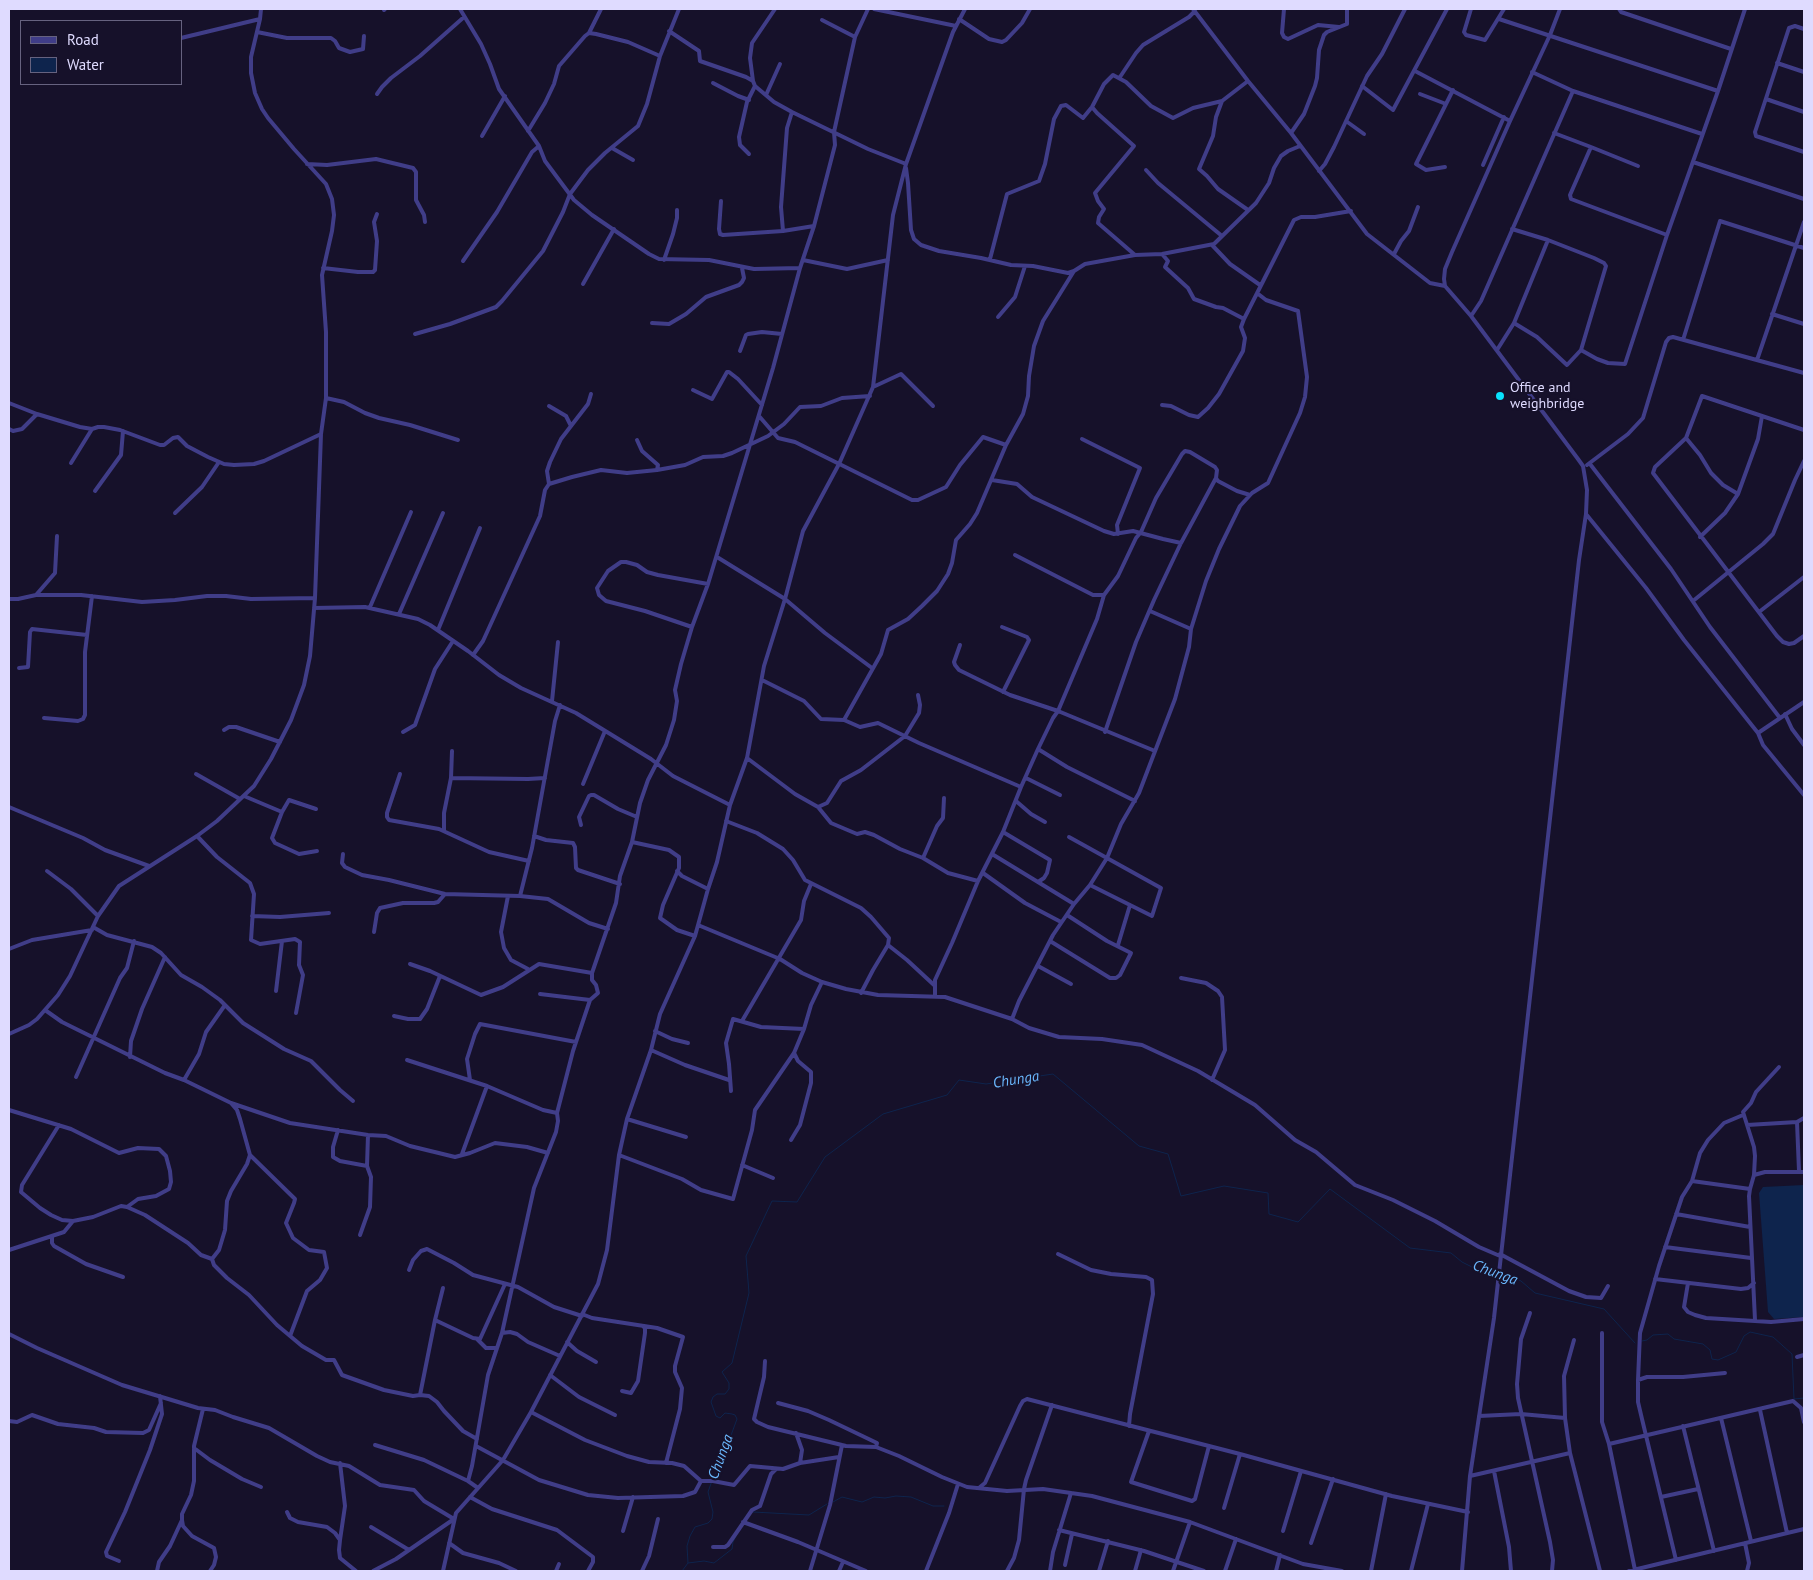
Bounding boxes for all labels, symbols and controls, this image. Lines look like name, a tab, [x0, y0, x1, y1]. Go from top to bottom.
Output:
legend	[20, 20, 182, 85]
text: Road	[67, 30, 99, 49]
text: Water	[67, 55, 104, 74]
place label: Office and weighbridge	[1510, 380, 1584, 412]
marker: Office and weighbridge	[1494, 390, 1506, 402]
water label: Chunga	[992, 1067, 1040, 1093]
water label: Chunga	[1470, 1257, 1520, 1289]
water label: Chunga	[705, 1432, 737, 1482]

